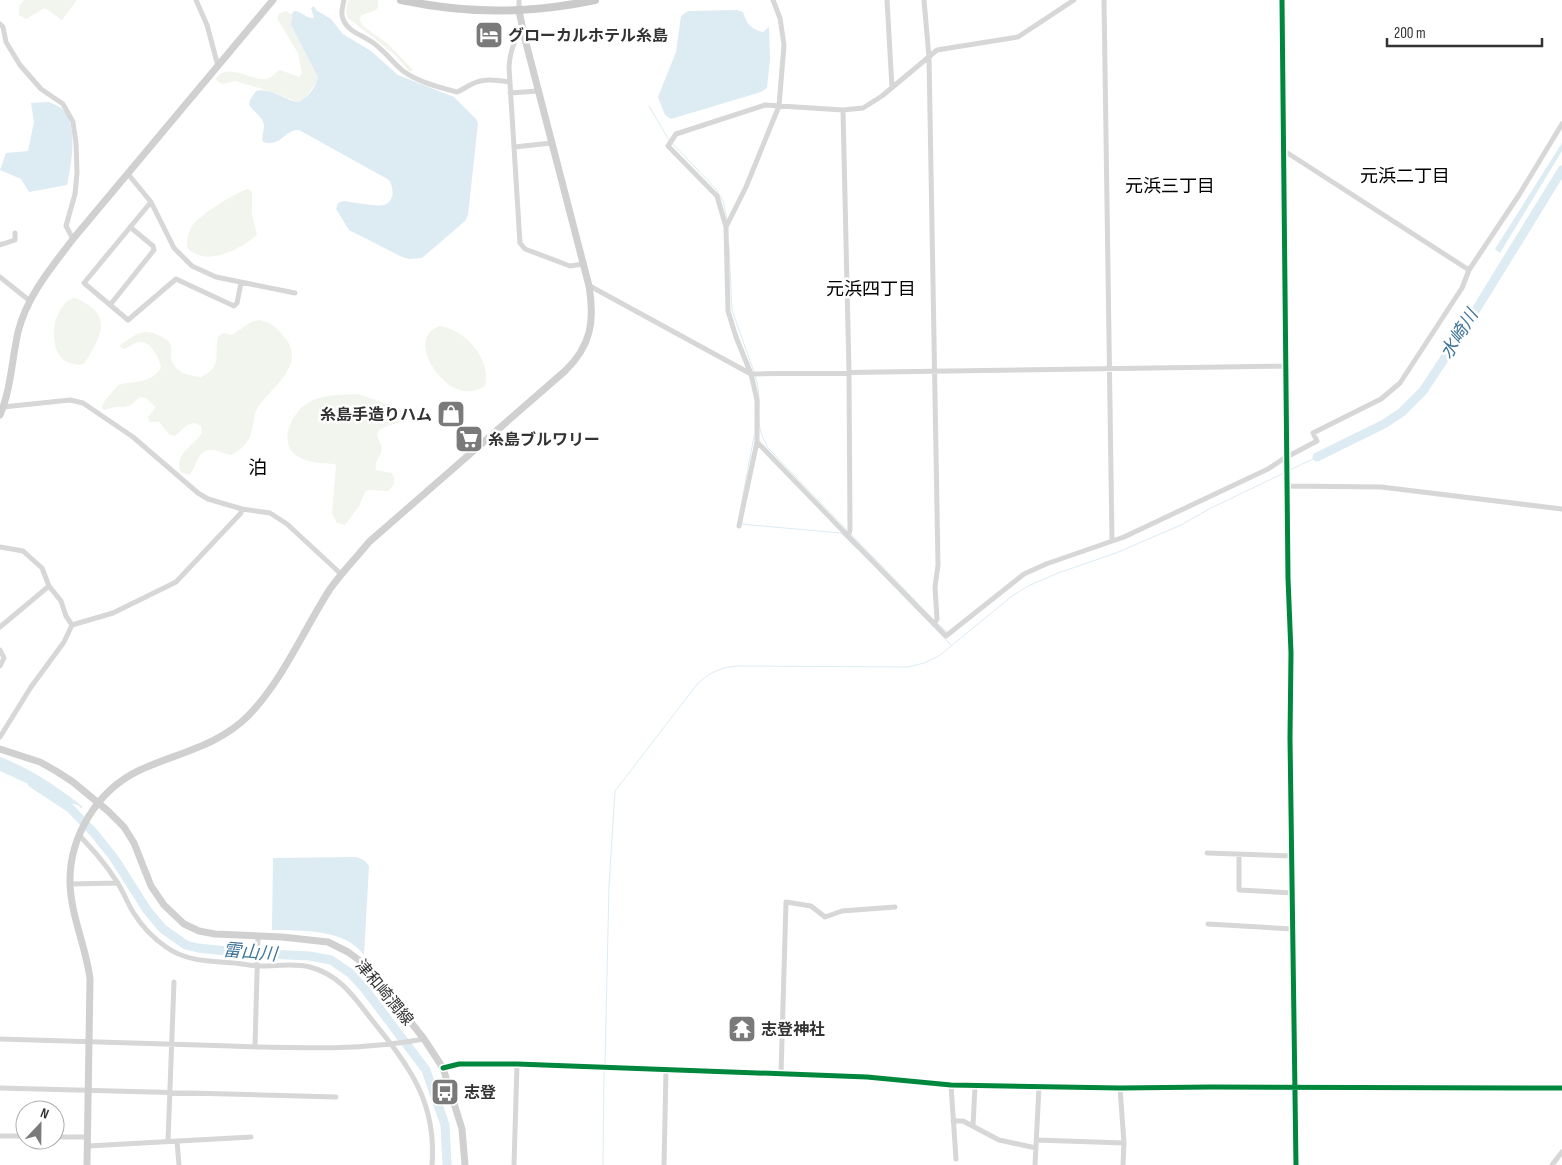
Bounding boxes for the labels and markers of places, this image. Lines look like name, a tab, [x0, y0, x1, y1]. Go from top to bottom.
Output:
hotel icon: グローカルホテル糸島	[474, 20, 504, 50]
place label: グローカルホテル糸島	[508, 26, 668, 46]
shop icon: 糸島手造りハム	[436, 399, 466, 429]
place label: 糸島手造りハム	[320, 406, 432, 425]
supermarket icon: 糸島ブルワリー	[454, 424, 484, 454]
place label: 糸島ブルワリー	[488, 431, 600, 450]
temple icon: 志登神社	[727, 1014, 757, 1044]
place label: 志登神社	[761, 1020, 825, 1040]
bus stop icon: 志登	[430, 1077, 460, 1107]
place label: 志登	[464, 1084, 496, 1103]

